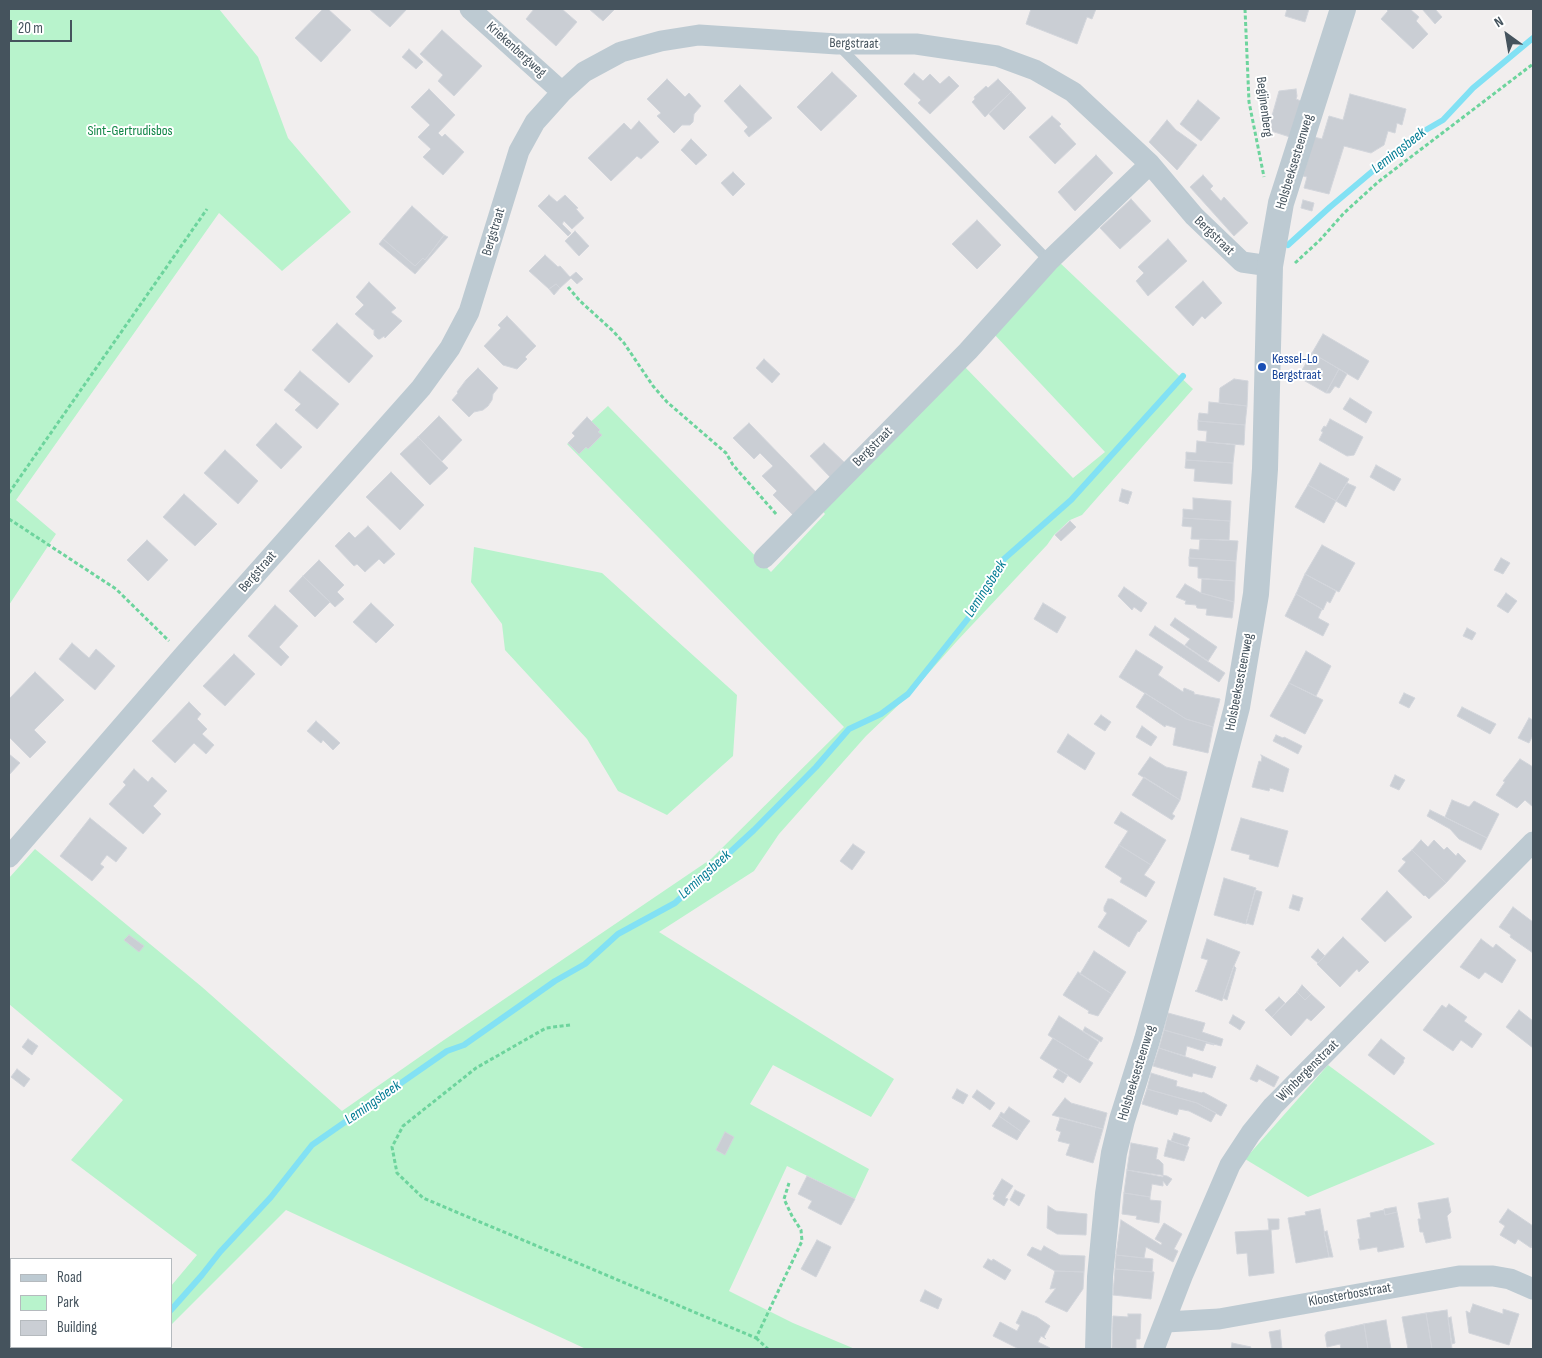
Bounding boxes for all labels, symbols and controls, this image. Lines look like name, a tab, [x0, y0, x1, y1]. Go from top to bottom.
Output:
scale bar	[12, 10, 75, 42]
north arrow	[1482, 10, 1532, 60]
text: N	[1491, 13, 1506, 31]
text: 20 m	[18, 19, 43, 38]
street label: Kriekenbergweg	[483, 19, 549, 81]
street label: Bergstraat	[829, 35, 879, 53]
street label: Begijnenberg	[1252, 76, 1276, 138]
street label: Holsbeeksesteenweg	[1273, 112, 1317, 212]
park label: Sint-Gertrudisbos	[87, 123, 173, 139]
water label: Lemingsbeek	[1368, 124, 1430, 178]
street label: Bergstraat	[479, 206, 509, 258]
street label: Bergstraat	[1190, 213, 1238, 259]
place label: Kessel-Lo Bergstraat	[1272, 351, 1321, 384]
marker: Kessel-Lo Bergstraat	[1256, 361, 1268, 373]
street label: Bergstraat	[850, 424, 896, 470]
street label: Bergstraat	[236, 548, 280, 596]
water label: Lemingsbeek	[961, 557, 1011, 621]
street label: Holsbeeksesteenweg	[1222, 632, 1258, 732]
water label: Lemingsbeek	[675, 847, 735, 903]
street label: Holsbeeksesteenweg	[1115, 1023, 1159, 1123]
street label: Wijnbergenstraat	[1274, 1037, 1342, 1105]
water label: Lemingsbeek	[342, 1077, 404, 1129]
legend	[10, 1258, 172, 1348]
text: Road	[57, 1268, 82, 1287]
street label: Kloosterbosstraat	[1307, 1279, 1393, 1311]
text: Park	[57, 1293, 79, 1312]
text: Building	[57, 1318, 97, 1337]

